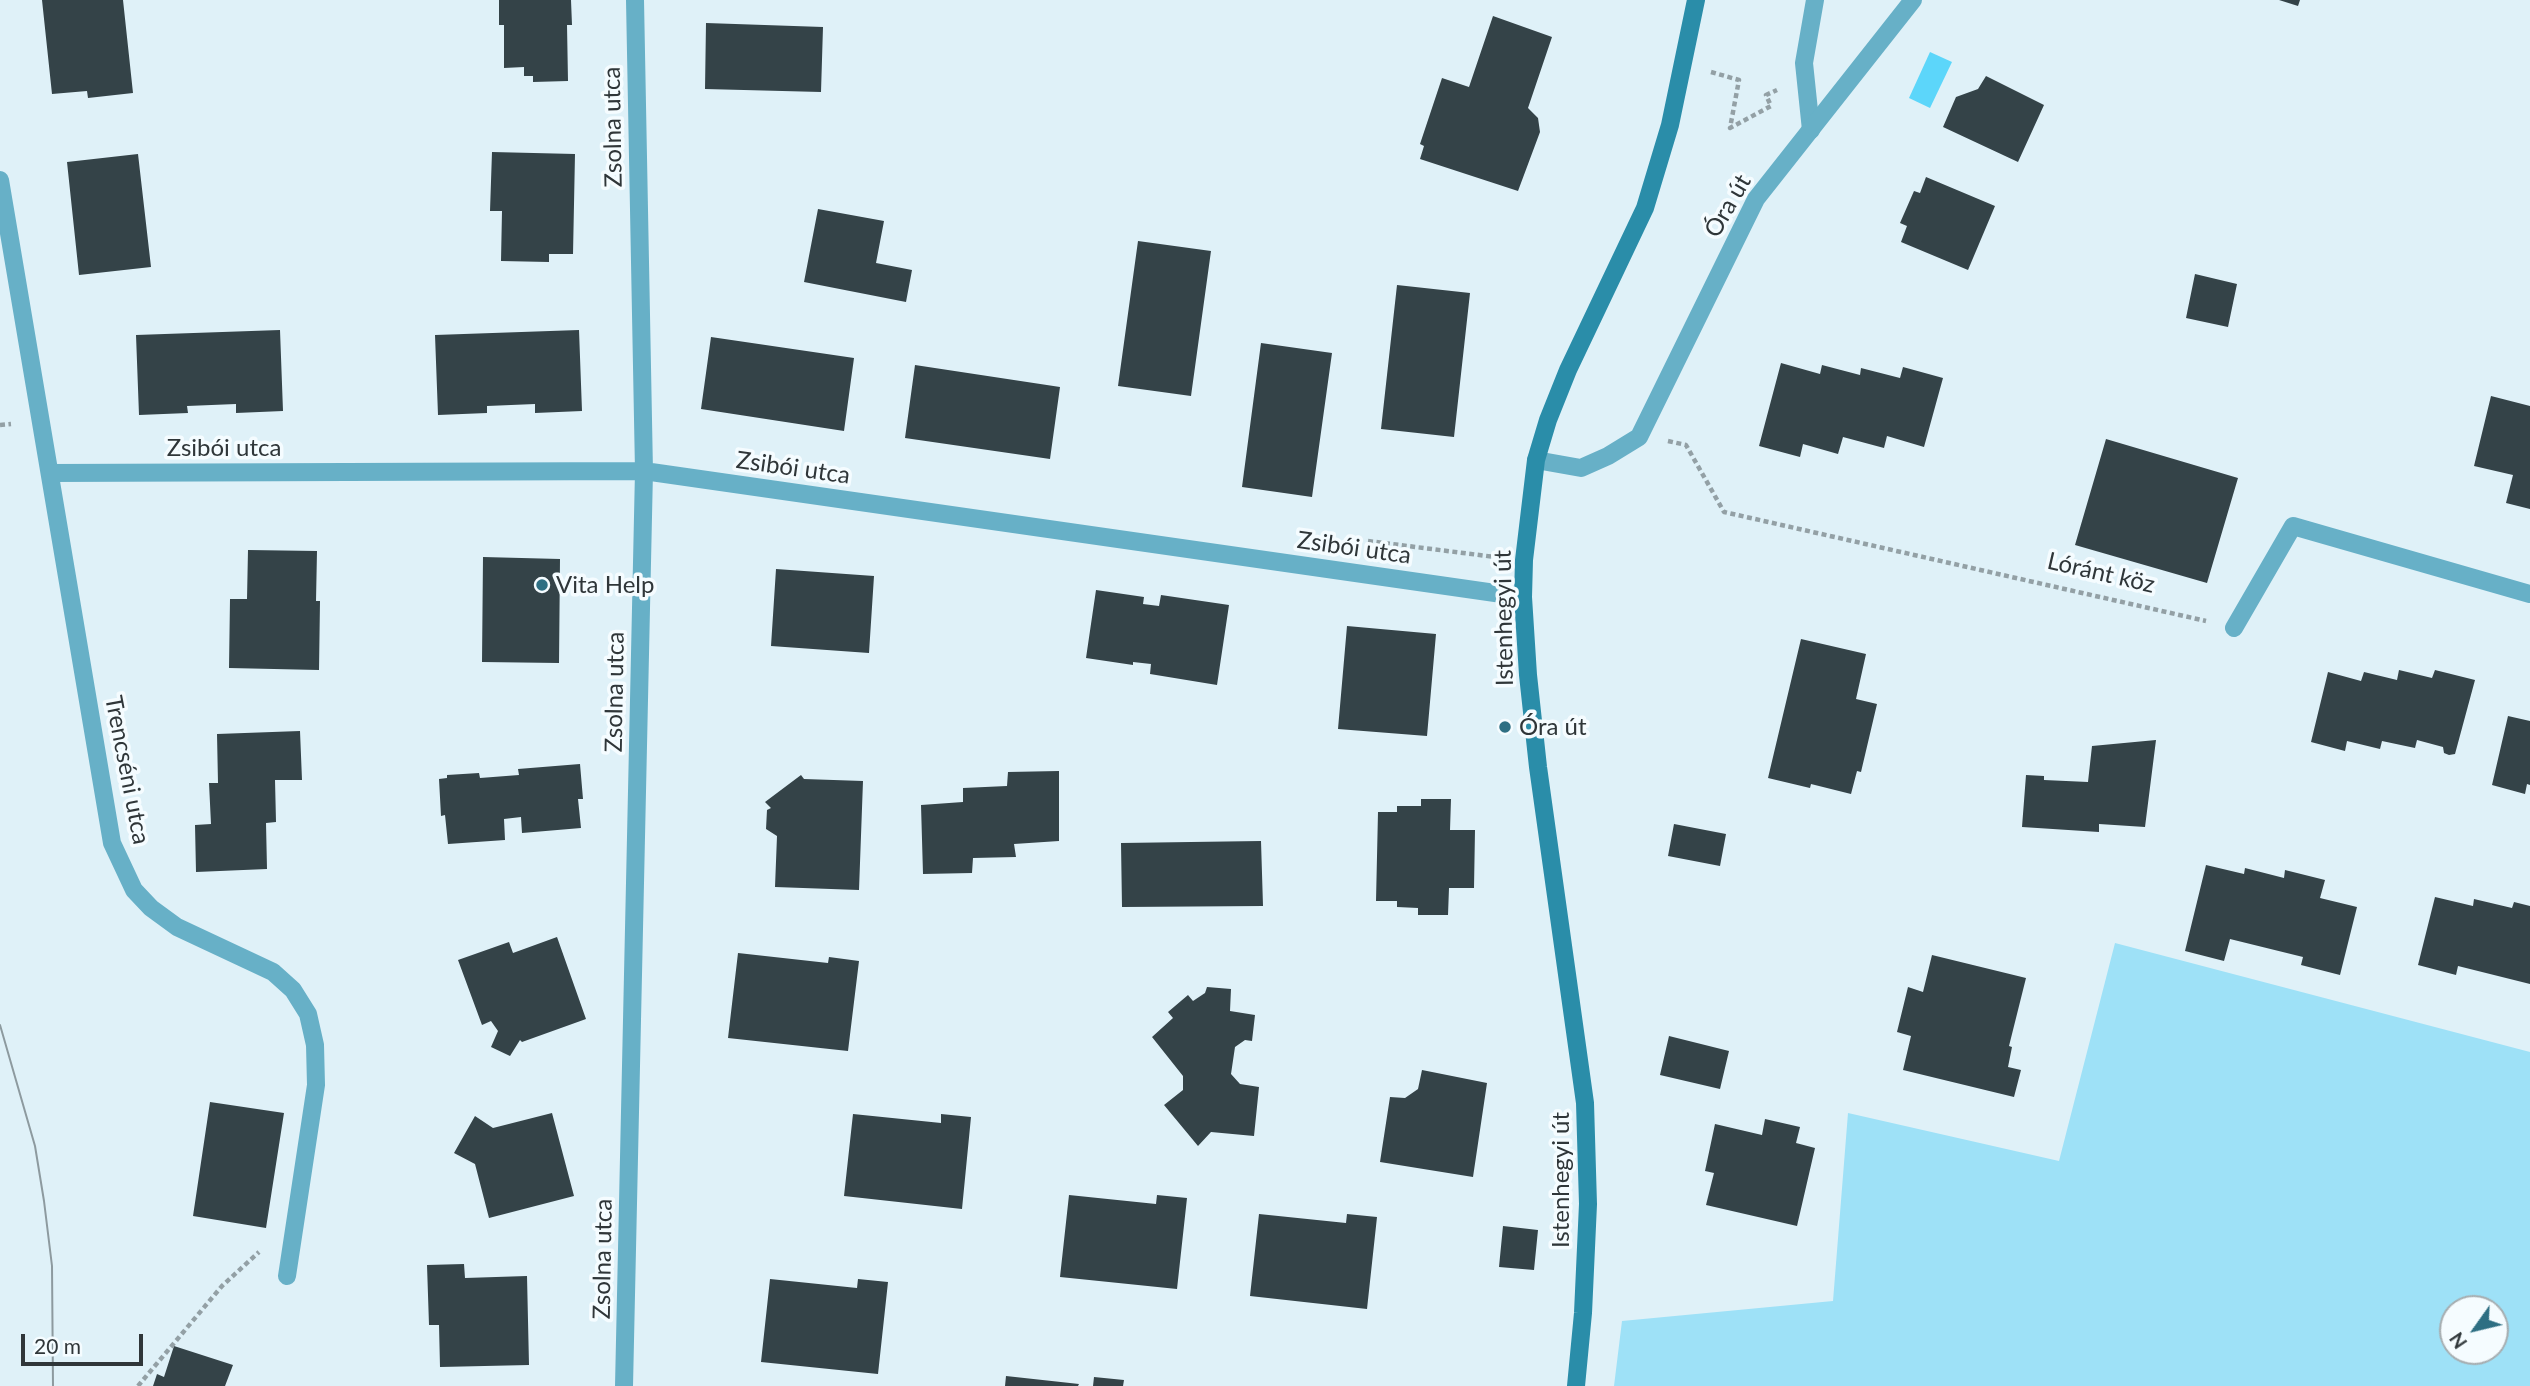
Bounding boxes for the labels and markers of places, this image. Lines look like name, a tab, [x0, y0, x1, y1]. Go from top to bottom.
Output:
place label: Vita Help	[556, 571, 654, 599]
marker: Vita Help	[534, 577, 550, 593]
place label: Óra út	[1519, 713, 1587, 741]
marker: Óra út	[1497, 719, 1513, 735]

